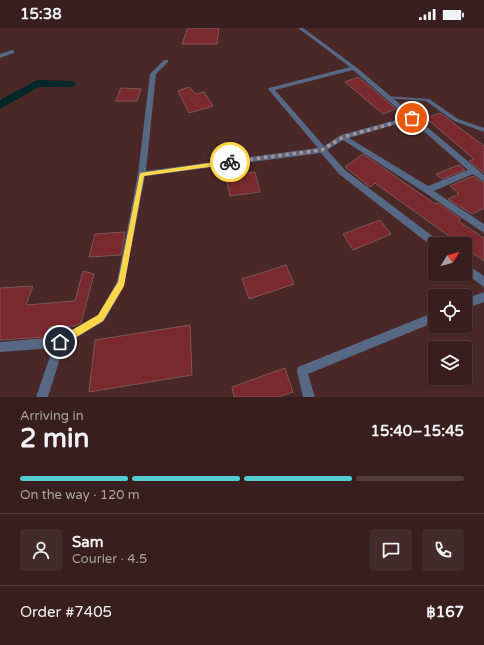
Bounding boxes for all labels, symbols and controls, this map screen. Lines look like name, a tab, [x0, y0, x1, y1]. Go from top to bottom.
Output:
text: 15:38	[20, 5, 62, 23]
pin	[395, 101, 429, 135]
icon: bag	[401, 107, 423, 129]
courier	[210, 142, 250, 182]
icon: bike	[219, 151, 241, 173]
north arrow	[428, 237, 472, 281]
map controls	[428, 237, 472, 385]
button: locate	[428, 289, 472, 333]
pin	[43, 325, 77, 359]
icon: home	[49, 331, 71, 353]
button: layers	[428, 341, 472, 385]
text: Arriving in	[20, 408, 84, 424]
text: 15:40–15:45	[371, 422, 464, 440]
text: 2 min	[20, 423, 89, 454]
text: On the way · 120 m	[20, 487, 140, 503]
button: person	[20, 529, 62, 571]
button: chat	[370, 529, 412, 571]
button: phone	[422, 529, 464, 571]
text: Sam	[72, 533, 103, 551]
text: Courier · 4.5	[72, 551, 147, 567]
text: Order #7405	[20, 603, 112, 621]
text: ฿167	[426, 603, 464, 621]

